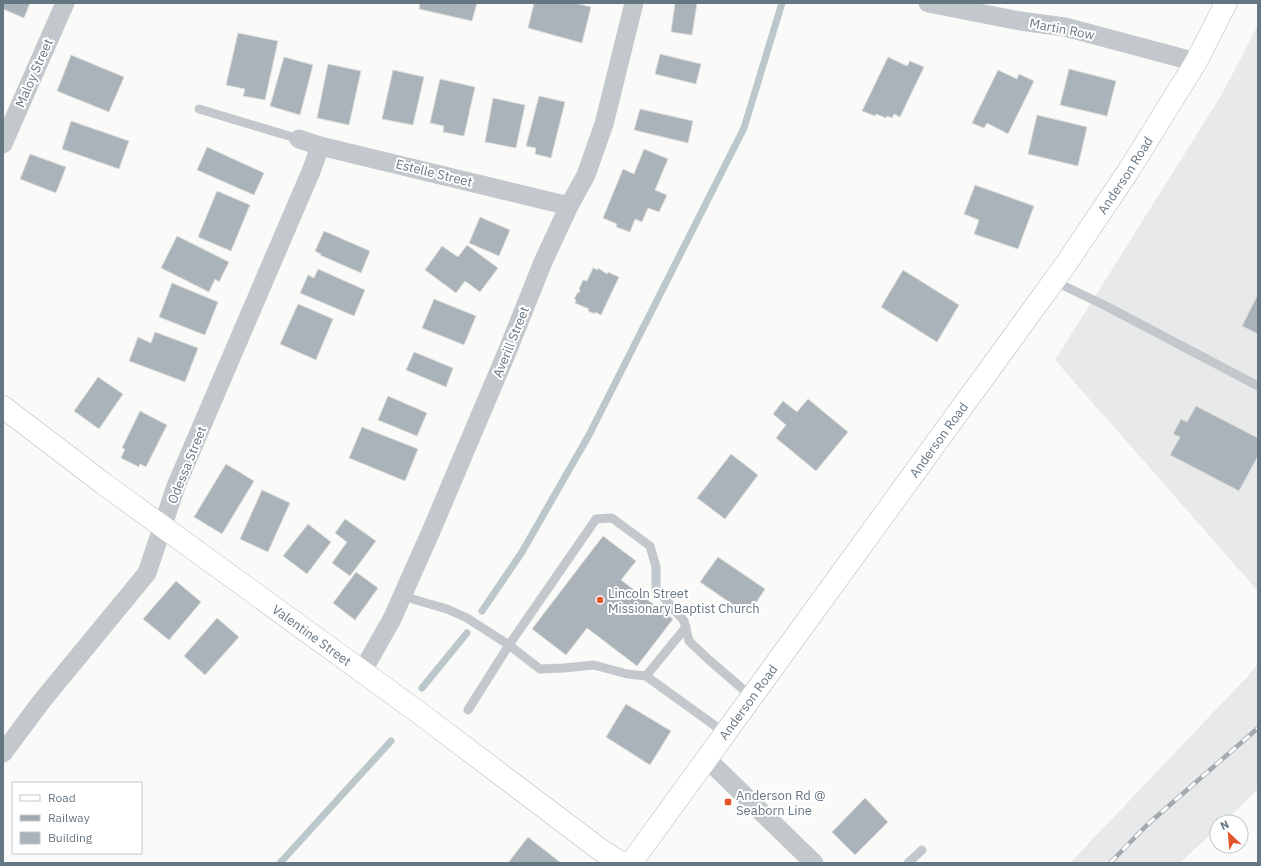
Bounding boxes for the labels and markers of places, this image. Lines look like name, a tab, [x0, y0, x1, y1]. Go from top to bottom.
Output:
place label: Lincoln Street Missionary Baptist Church	[608, 585, 760, 617]
marker: Lincoln Street Missionary Baptist Church	[595, 595, 605, 605]
place label: Anderson Rd @ Seaborn Line	[736, 787, 826, 819]
marker: Anderson Rd @ Seaborn Line	[723, 797, 733, 807]

